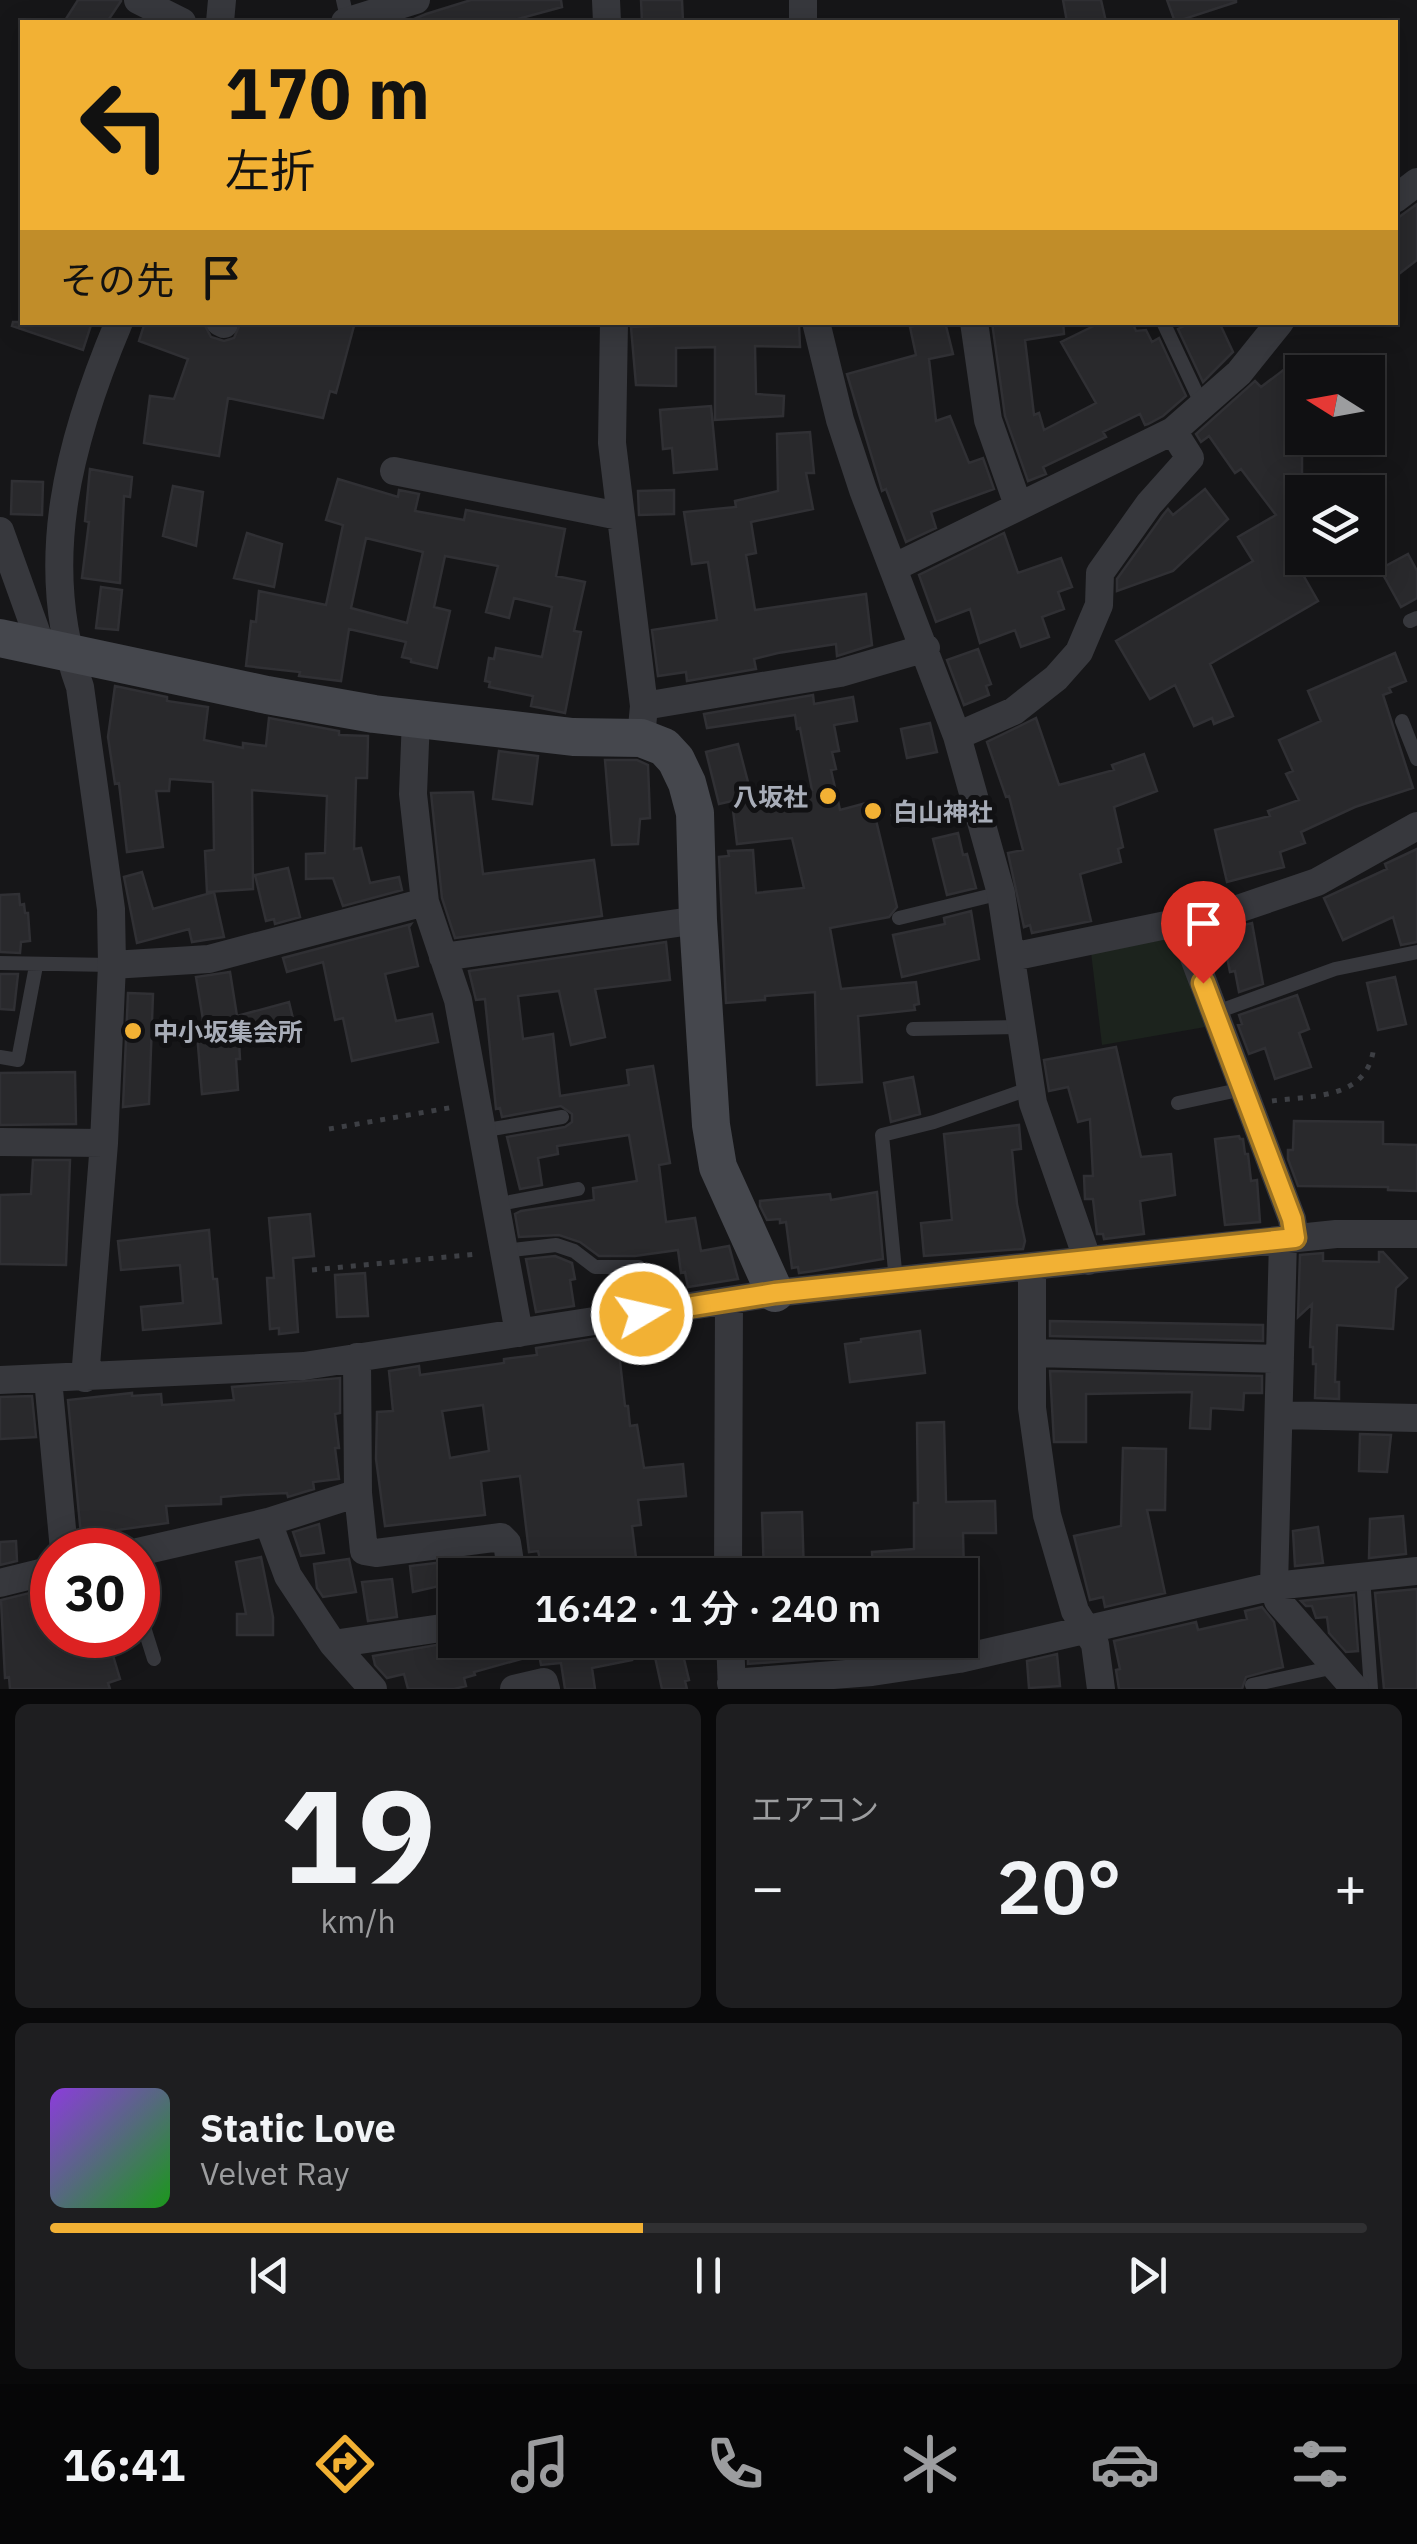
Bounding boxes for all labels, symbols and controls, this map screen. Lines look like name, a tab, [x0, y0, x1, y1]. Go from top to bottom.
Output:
text: 170 m	[225, 47, 430, 138]
icon: left	[60, 60, 190, 190]
text: 左折	[225, 141, 315, 199]
icon: arrive	[194, 250, 249, 305]
text: その先	[60, 255, 174, 304]
north arrow	[1285, 355, 1385, 455]
map controls	[1285, 355, 1385, 575]
button: layers	[1285, 475, 1385, 575]
place label: 八坂社	[733, 780, 808, 813]
marker: 八坂社	[817, 785, 839, 807]
place label: 白山神社	[893, 795, 993, 828]
marker: 白山神社	[862, 800, 884, 822]
pin	[1161, 881, 1246, 984]
icon: arrive	[1176, 896, 1231, 951]
place label: 中小坂集会所	[153, 1015, 303, 1048]
marker: 中小坂集会所	[122, 1020, 144, 1042]
position arrow	[590, 1262, 694, 1366]
speed limit sign: 30	[30, 1528, 160, 1658]
text: 16:42 · 1 分 · 240 m	[535, 1583, 881, 1632]
text: 19	[280, 1750, 436, 1919]
text: エアコン	[751, 1788, 879, 1830]
text: 20°	[996, 1837, 1122, 1935]
text: −	[751, 1851, 784, 1922]
text: +	[1334, 1851, 1367, 1922]
text: km/h	[320, 1900, 396, 1942]
text: Static Love	[200, 2103, 396, 2152]
text: Velvet Ray	[200, 2152, 349, 2194]
icon: previous	[242, 2248, 297, 2303]
icon: pause	[681, 2248, 736, 2303]
icon: next	[1120, 2248, 1175, 2303]
icon: directions	[310, 2429, 380, 2499]
icon: music	[505, 2429, 575, 2499]
icon: phone	[700, 2429, 770, 2499]
icon: climate	[895, 2429, 965, 2499]
icon: car	[1090, 2429, 1160, 2499]
icon: filters	[1285, 2429, 1355, 2499]
text: 16:41	[62, 2435, 185, 2493]

